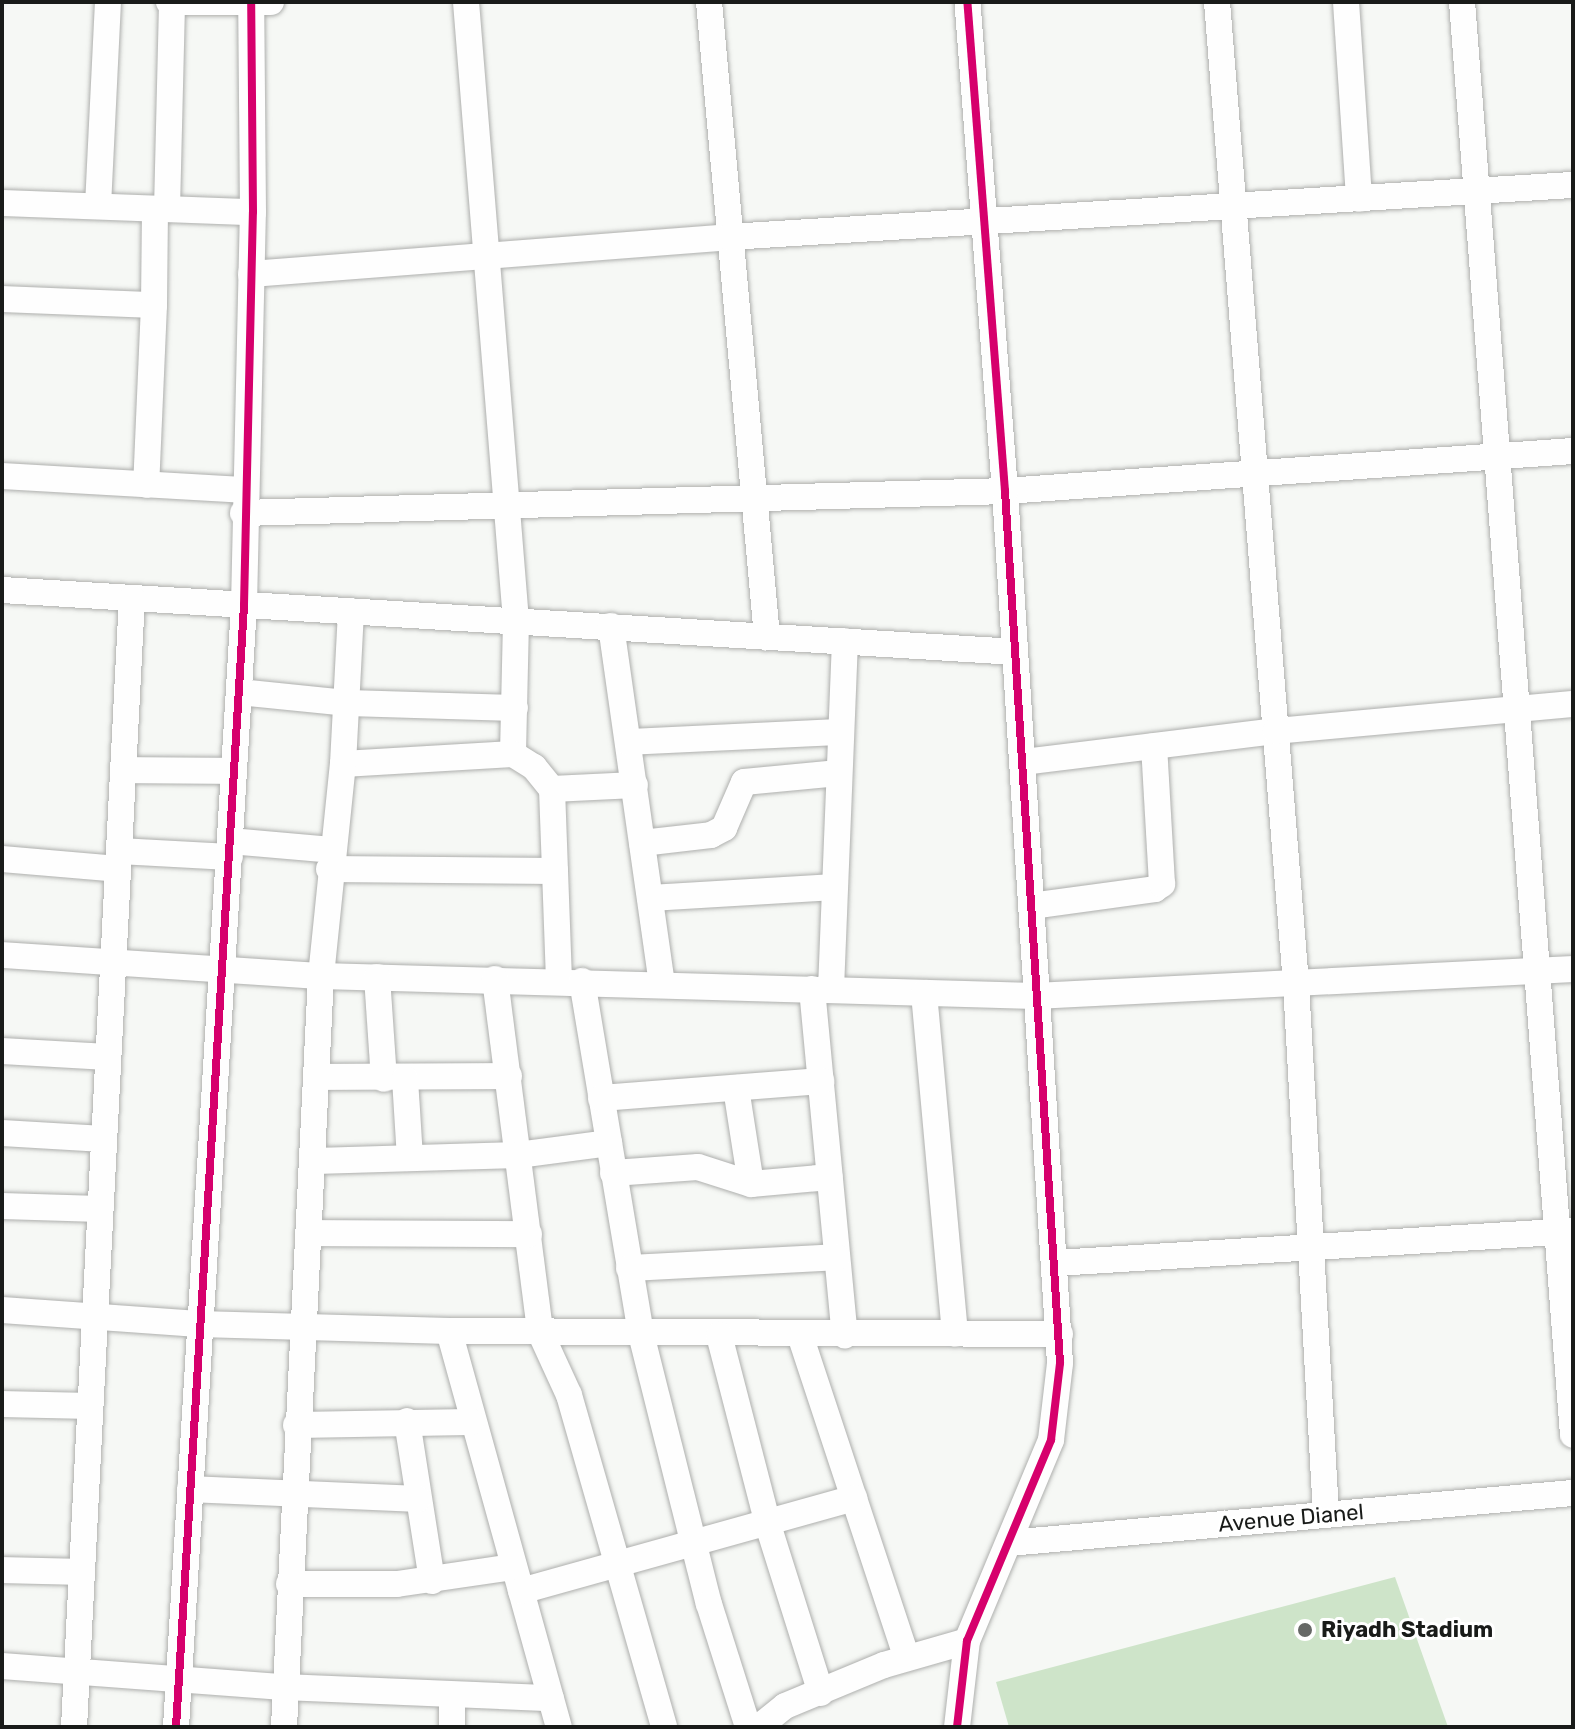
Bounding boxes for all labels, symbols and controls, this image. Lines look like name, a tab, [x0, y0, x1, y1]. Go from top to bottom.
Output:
street label: Avenue Dianel	[1217, 1498, 1365, 1538]
place label: Riyadh Stadium	[1321, 1617, 1493, 1643]
marker: Riyadh Stadium	[1296, 1621, 1314, 1639]

